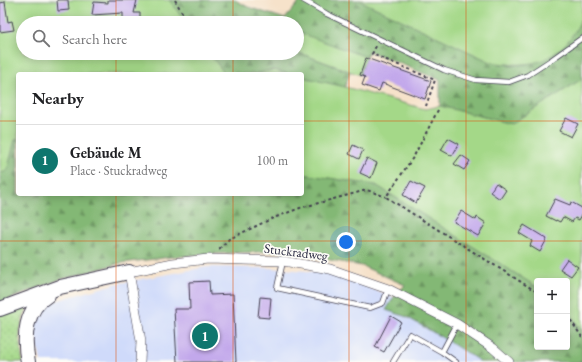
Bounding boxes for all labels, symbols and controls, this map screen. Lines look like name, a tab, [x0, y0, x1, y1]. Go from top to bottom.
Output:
search box	[16, 16, 304, 60]
icon: search	[30, 27, 52, 49]
text: Search here	[62, 29, 127, 48]
text: Nearby	[32, 87, 84, 109]
text: Gebäude M	[70, 143, 141, 162]
text: 1	[42, 152, 48, 169]
text: 100 m	[257, 152, 288, 169]
text: Place · Stuckradweg	[70, 162, 167, 179]
your location	[336, 232, 356, 252]
street label: Stuckradweg	[263, 240, 329, 264]
map controls	[534, 278, 570, 350]
button: +	[534, 278, 570, 314]
button: −	[534, 314, 570, 350]
pin: 1	[192, 321, 218, 351]

